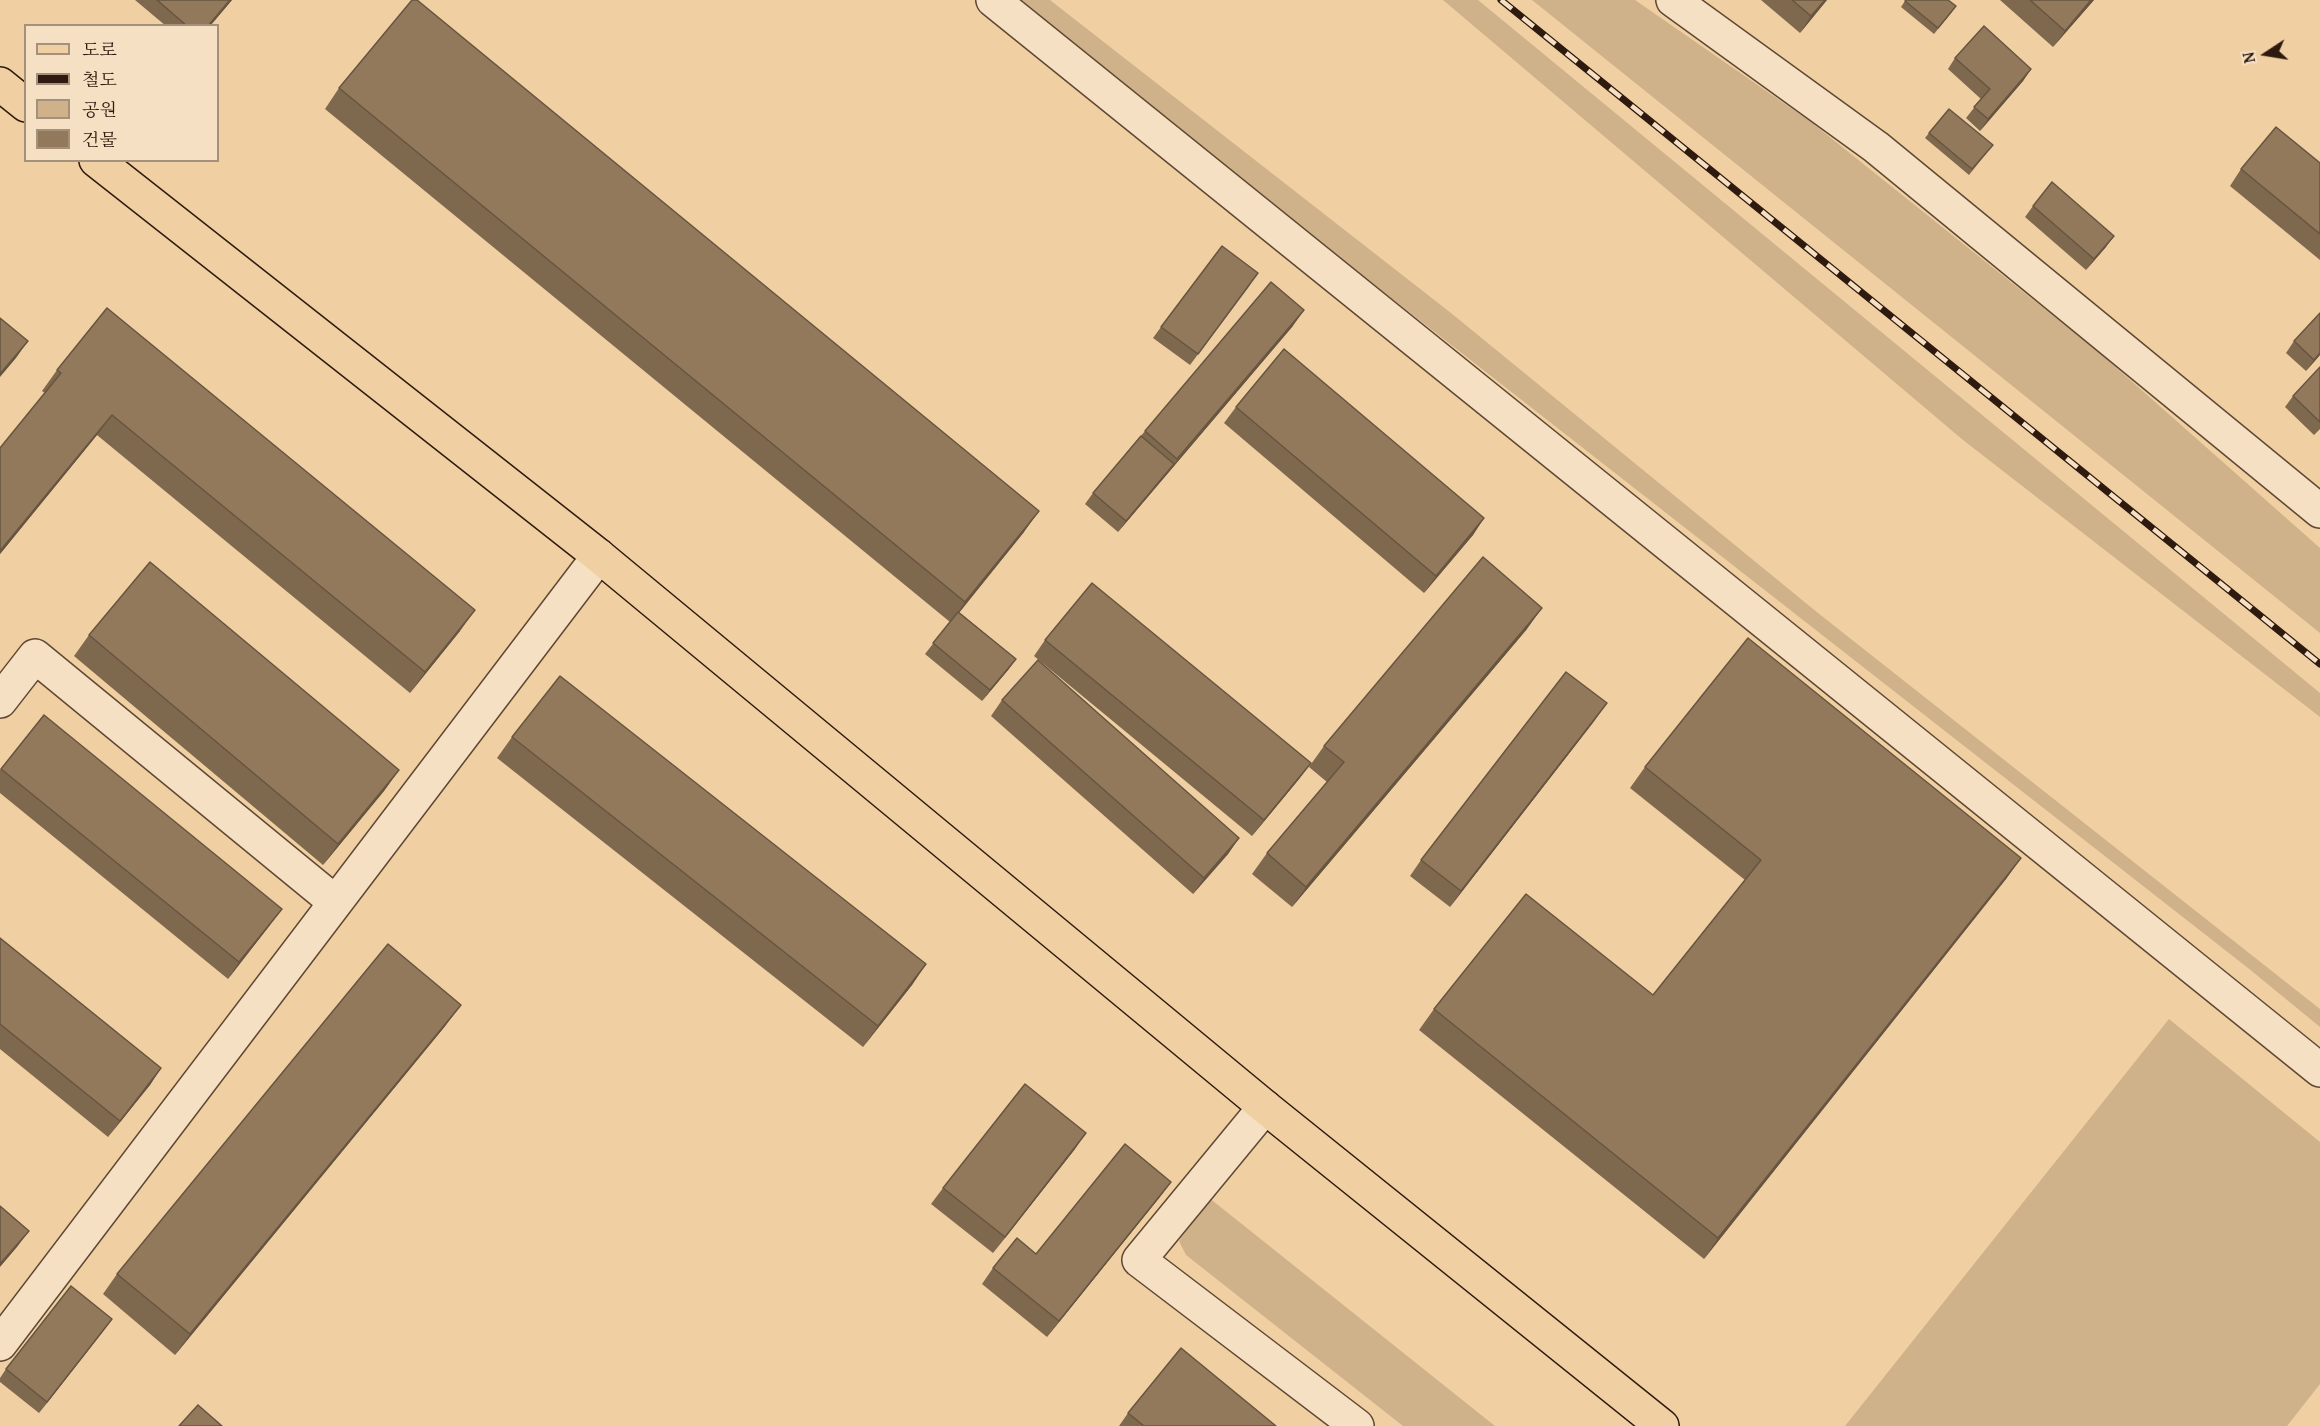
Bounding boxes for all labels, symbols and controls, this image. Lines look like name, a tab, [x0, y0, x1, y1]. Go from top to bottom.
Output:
legend	[24, 24, 219, 162]
north arrow	[2236, 24, 2296, 84]
text: 도로	[82, 36, 117, 63]
text: N	[2236, 50, 2261, 65]
text: 철도	[82, 66, 117, 93]
text: 공원	[82, 96, 117, 123]
text: 건물	[82, 126, 117, 153]

